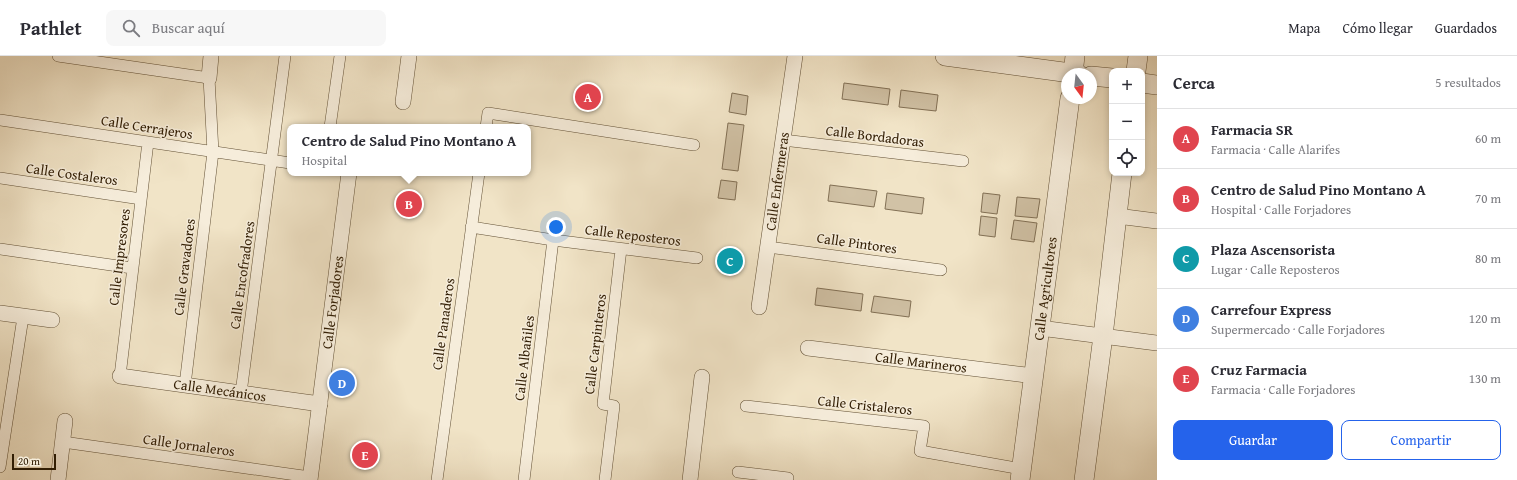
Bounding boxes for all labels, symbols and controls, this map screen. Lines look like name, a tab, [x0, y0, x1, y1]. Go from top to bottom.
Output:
search box	[106, 10, 386, 46]
text: Pathlet	[20, 14, 82, 42]
icon: search	[120, 17, 142, 39]
text: Buscar aquí	[152, 17, 225, 38]
text: Mapa	[1288, 18, 1320, 38]
text: Cómo llegar	[1342, 18, 1413, 38]
text: Guardados	[1435, 18, 1497, 38]
north arrow	[1061, 68, 1097, 104]
map controls	[1109, 68, 1145, 176]
button: +	[1109, 68, 1145, 104]
text: Cerca	[1173, 70, 1215, 95]
text: 5 resultados	[1435, 73, 1501, 92]
pin: A	[575, 82, 601, 112]
button: −	[1109, 104, 1145, 140]
street label: Calle Cerrajeros	[100, 110, 194, 144]
text: Farmacia SR	[1211, 119, 1293, 140]
street label: Calle Bordadoras	[825, 120, 925, 152]
popup	[287, 124, 531, 176]
text: A	[1182, 129, 1190, 148]
text: 60 m	[1475, 129, 1501, 148]
text: Centro de Salud Pino Montano A	[302, 130, 516, 151]
street label: Calle Enfermeras	[760, 131, 794, 232]
button: locate	[1109, 140, 1145, 176]
text: Farmacia · Calle Alarifes	[1211, 140, 1340, 159]
text: Hospital	[302, 151, 347, 170]
street label: Calle Costaleros	[25, 158, 119, 190]
text: Centro de Salud Pino Montano A	[1211, 179, 1426, 200]
pin: B	[396, 189, 422, 219]
text: B	[1182, 189, 1190, 208]
text: 70 m	[1475, 189, 1501, 208]
text: Hospital · Calle Forjadores	[1211, 200, 1351, 219]
street label: Calle Impresores	[103, 207, 135, 307]
street label: Calle Gravadores	[168, 217, 200, 317]
your location	[546, 217, 566, 237]
street label: Calle Reposteros	[584, 219, 682, 251]
street label: Calle Encofradores	[225, 220, 259, 330]
street label: Calle Pintores	[816, 227, 898, 259]
street label: Calle Agricultores	[1028, 236, 1062, 342]
text: Plaza Ascensorista	[1211, 239, 1335, 260]
pin: C	[717, 246, 743, 276]
text: C	[1182, 249, 1190, 268]
text: 80 m	[1475, 249, 1501, 268]
street label: Calle Forjadores	[317, 255, 348, 350]
text: Lugar · Calle Reposteros	[1211, 260, 1340, 279]
street label: Calle Panaderos	[427, 277, 459, 371]
street label: Calle Carpinteros	[579, 293, 611, 395]
text: Carrefour Express	[1211, 299, 1332, 320]
text: D	[1182, 309, 1190, 328]
text: 120 m	[1469, 309, 1501, 328]
street label: Calle Albañiles	[509, 314, 539, 402]
text: Supermercado · Calle Forjadores	[1211, 320, 1385, 339]
street label: Calle Marineros	[874, 346, 968, 378]
text: Cruz Farmacia	[1211, 359, 1307, 380]
pin: D	[329, 368, 355, 398]
text: E	[1183, 369, 1189, 388]
text: 130 m	[1469, 369, 1501, 388]
street label: Calle Mecánicos	[172, 374, 268, 406]
text: Farmacia · Calle Forjadores	[1211, 380, 1355, 399]
street label: Calle Cristaleros	[817, 390, 913, 420]
button: Guardar	[1173, 420, 1333, 460]
button: Compartir	[1341, 420, 1501, 460]
street label: Calle Jornaleros	[142, 429, 236, 461]
pin: E	[352, 440, 378, 470]
scale bar	[12, 452, 56, 471]
text: 20 m	[18, 453, 40, 469]

